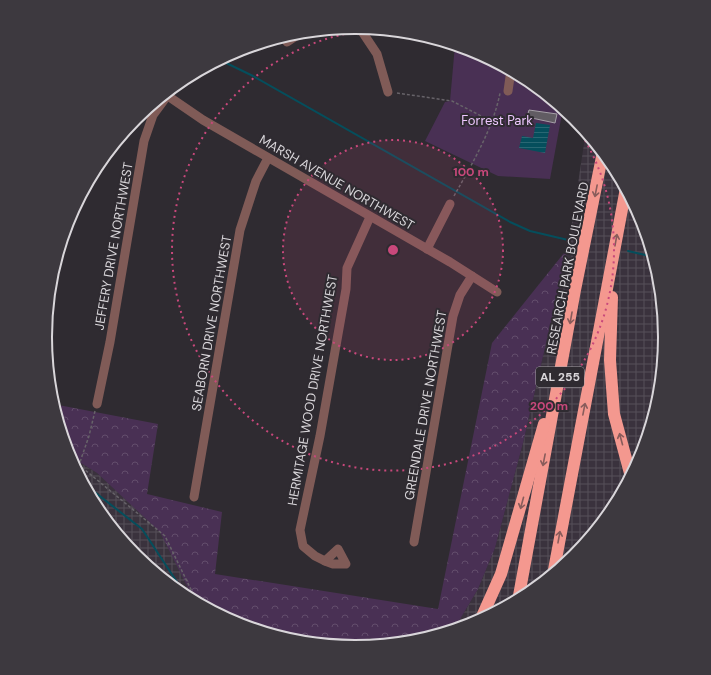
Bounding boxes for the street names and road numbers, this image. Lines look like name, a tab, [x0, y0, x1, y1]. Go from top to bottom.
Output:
street label: MARSH AVENUE NORTHWEST	[256, 131, 417, 234]
street label: JEFFERY DRIVE NORTHWEST	[90, 161, 137, 331]
street label: RESEARCH PARK BOULEVARD	[542, 180, 593, 356]
street label: SEABORN DRIVE NORTHWEST	[188, 234, 235, 412]
street label: HERMITAGE WOOD DRIVE NORTHWEST	[284, 273, 341, 507]
street label: GREENDALE DRIVE NORTHWEST	[400, 309, 451, 501]
road number: AL 255	[536, 367, 584, 387]

